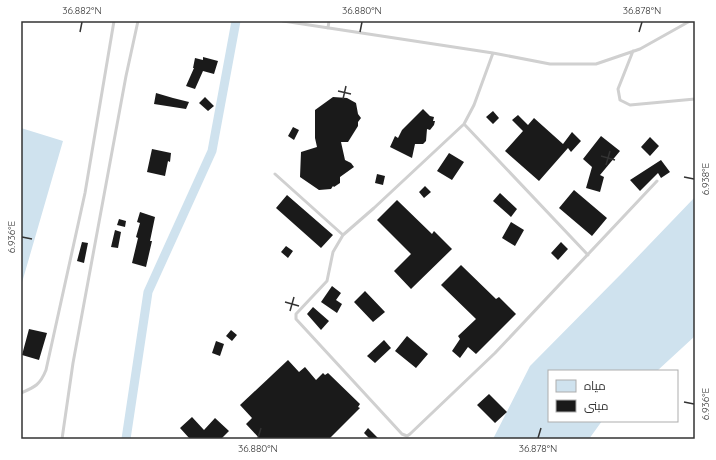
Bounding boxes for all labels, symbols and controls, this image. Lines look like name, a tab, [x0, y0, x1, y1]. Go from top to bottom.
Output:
text: 36.882°N	[62, 4, 102, 17]
text: 36.880°N	[342, 4, 382, 17]
text: 36.878°N	[623, 4, 661, 17]
text: 6.938°E	[699, 162, 712, 195]
text: 6.936°E	[5, 220, 18, 253]
legend	[548, 370, 678, 422]
text: مياه	[584, 378, 606, 393]
text: 6.936°E	[699, 387, 712, 420]
text: مبنى	[584, 398, 609, 413]
text: 36.880°N	[238, 442, 278, 455]
text: 36.878°N	[519, 442, 557, 455]

